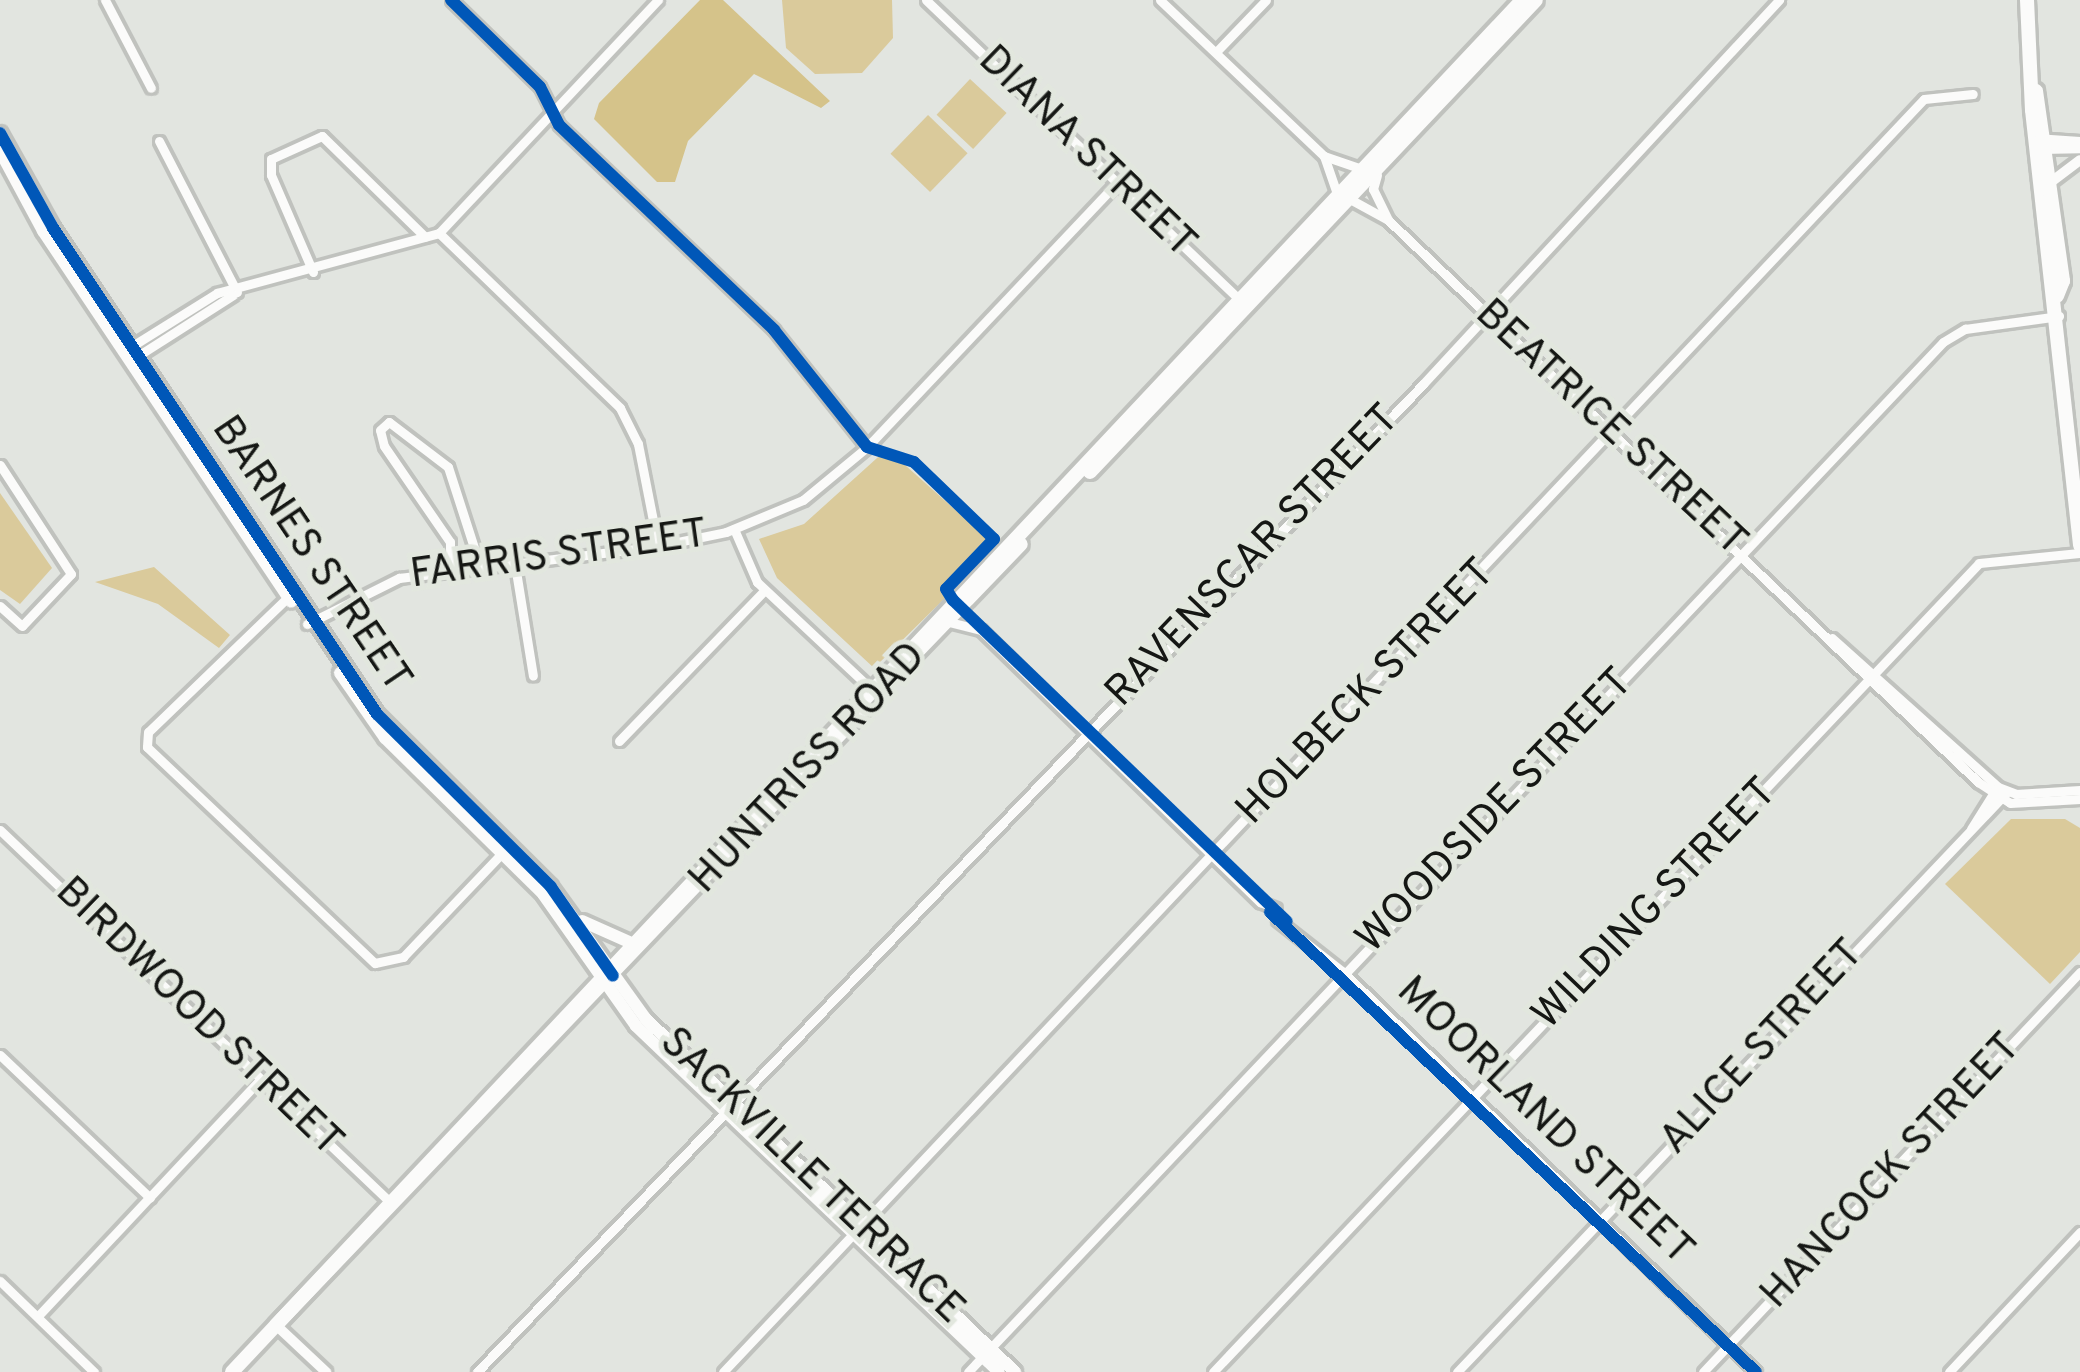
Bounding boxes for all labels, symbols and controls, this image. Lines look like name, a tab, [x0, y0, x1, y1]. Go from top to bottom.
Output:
street label: DIANA STREET	[966, 36, 1206, 270]
street label: BEATRICE STREET	[1464, 290, 1756, 568]
street label: RAVENSCAR STREET	[1097, 395, 1411, 719]
street label: BARNES STREET	[199, 407, 421, 703]
street label: FARRIS STREET	[407, 510, 711, 602]
street label: HOLBECK STREET	[1227, 550, 1507, 836]
street label: HUNTRISS ROAD	[680, 633, 938, 905]
street label: WOODSIDE STREET	[1347, 659, 1645, 965]
street label: WILDING STREET	[1523, 769, 1789, 1041]
street label: BIRDWOOD STREET	[44, 868, 352, 1168]
street label: ALICE STREET	[1650, 930, 1876, 1166]
street label: MOORLAND STREET	[1385, 967, 1703, 1277]
street label: SACKVILLE TERRACE	[647, 1018, 975, 1336]
street label: HANCOCK STREET	[1751, 1024, 2033, 1320]

